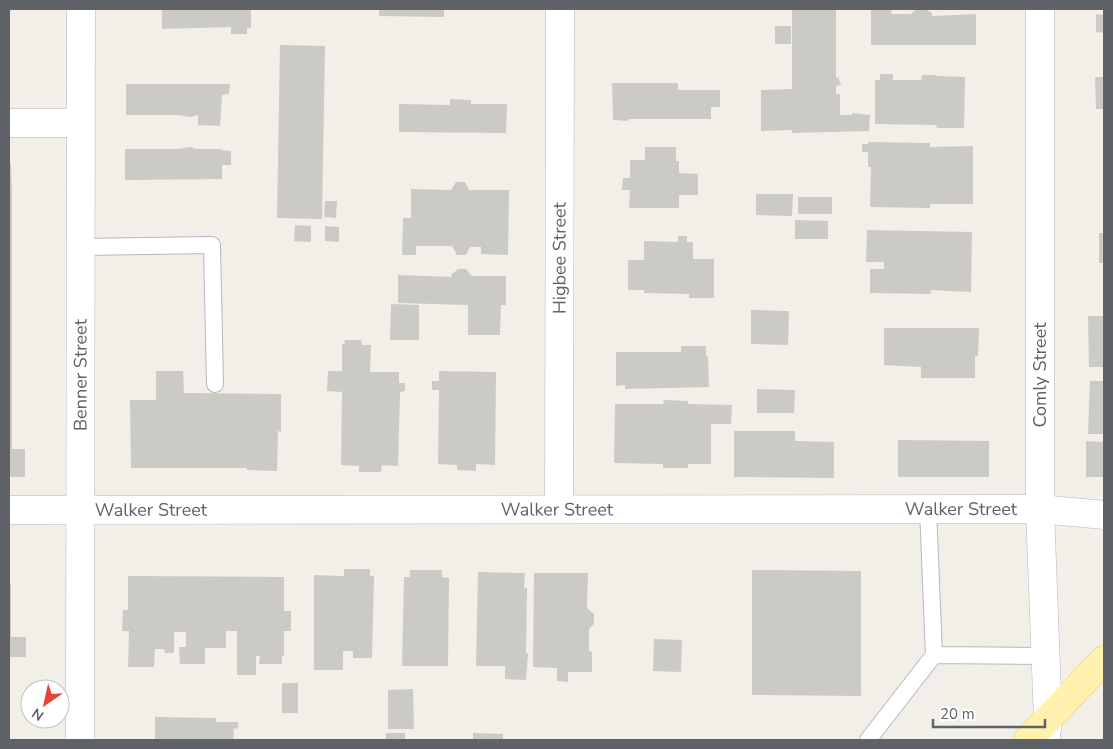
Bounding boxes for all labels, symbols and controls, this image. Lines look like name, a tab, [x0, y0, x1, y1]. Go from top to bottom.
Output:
street label: Higbee Street	[547, 201, 572, 314]
street label: Benner Street	[68, 318, 93, 431]
street label: Comly Street	[1028, 322, 1052, 428]
street label: Walker Street	[501, 497, 614, 522]
street label: Walker Street	[905, 497, 1018, 521]
street label: Walker Street	[95, 498, 208, 522]
north arrow	[20, 679, 70, 729]
scale bar	[933, 696, 1046, 728]
text: N	[28, 704, 48, 725]
text: 20 m	[940, 704, 975, 724]

